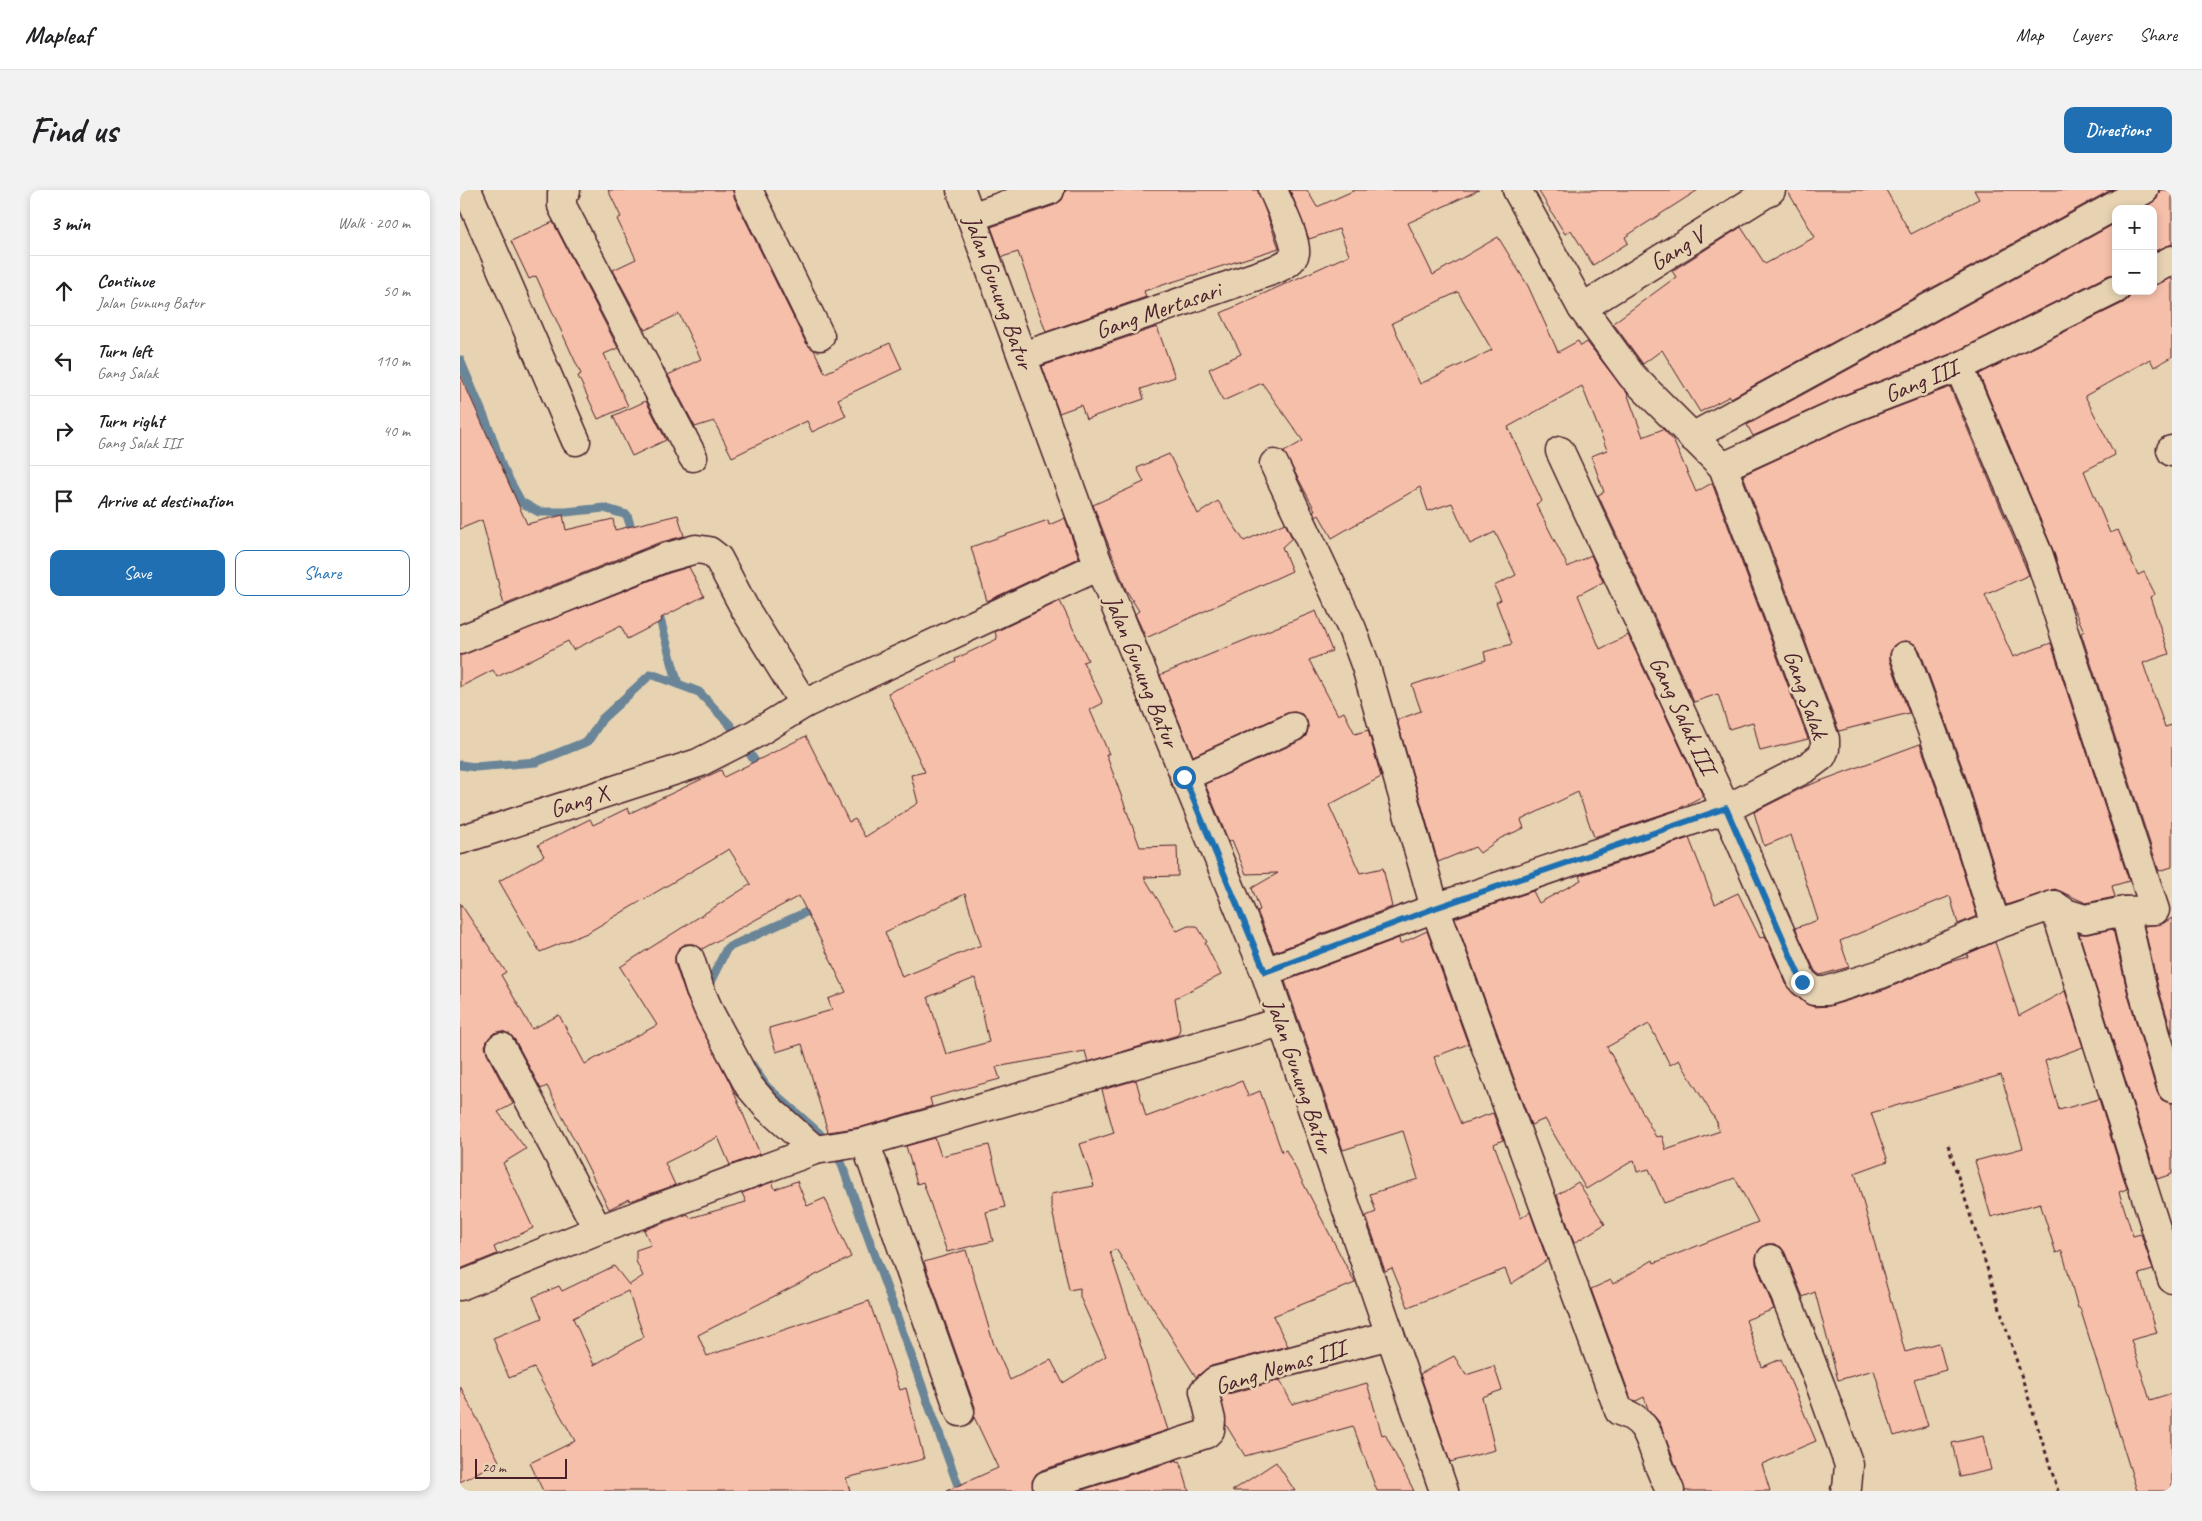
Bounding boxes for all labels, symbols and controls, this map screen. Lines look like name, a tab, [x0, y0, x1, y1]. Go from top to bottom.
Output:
text: Mapleaf	[25, 20, 92, 50]
text: Map	[2016, 24, 2044, 46]
text: Layers	[2072, 24, 2111, 46]
text: Share	[2139, 24, 2177, 46]
button: Directions	[2064, 107, 2172, 153]
text: Find us	[30, 108, 117, 153]
map controls	[2112, 205, 2157, 295]
button: +	[2112, 205, 2157, 250]
text: 3 min	[50, 210, 90, 236]
street label: Jalan Gunung Batur	[957, 210, 1041, 375]
text: Walk · 200 m	[338, 213, 410, 233]
street label: Gang V	[1644, 218, 1714, 277]
button: −	[2112, 250, 2157, 295]
text: Continue	[97, 269, 154, 293]
street label: Gang Mertasari	[1091, 274, 1227, 345]
icon: ahead	[50, 277, 78, 305]
text: 50 m	[383, 281, 410, 301]
text: Jalan Gunung Batur	[97, 293, 204, 313]
text: Turn left	[97, 339, 152, 363]
icon: left	[50, 347, 78, 375]
text: 110 m	[376, 351, 410, 371]
street label: Gang III	[1880, 351, 1966, 409]
text: Gang Salak	[97, 363, 158, 383]
text: Turn right	[97, 409, 164, 433]
icon: right	[50, 417, 78, 445]
text: 40 m	[383, 421, 410, 441]
text: Gang Salak III	[97, 433, 181, 453]
icon: arrive	[50, 487, 78, 515]
text: Arrive at destination	[97, 489, 233, 513]
button: Save	[50, 550, 225, 596]
button: Share	[235, 550, 410, 596]
street label: Jalan Gunung Batur	[1098, 590, 1187, 753]
street label: Gang Salak	[1777, 646, 1836, 744]
street label: Gang Salak III	[1643, 651, 1725, 783]
route start	[1173, 766, 1196, 789]
street label: Gang X	[546, 777, 614, 825]
route end	[1791, 971, 1814, 994]
street label: Jalan Gunung Batur	[1259, 994, 1341, 1159]
street label: Gang Nemas III	[1211, 1332, 1353, 1401]
scale bar	[475, 1456, 568, 1479]
text: 20 m	[482, 1459, 506, 1476]

